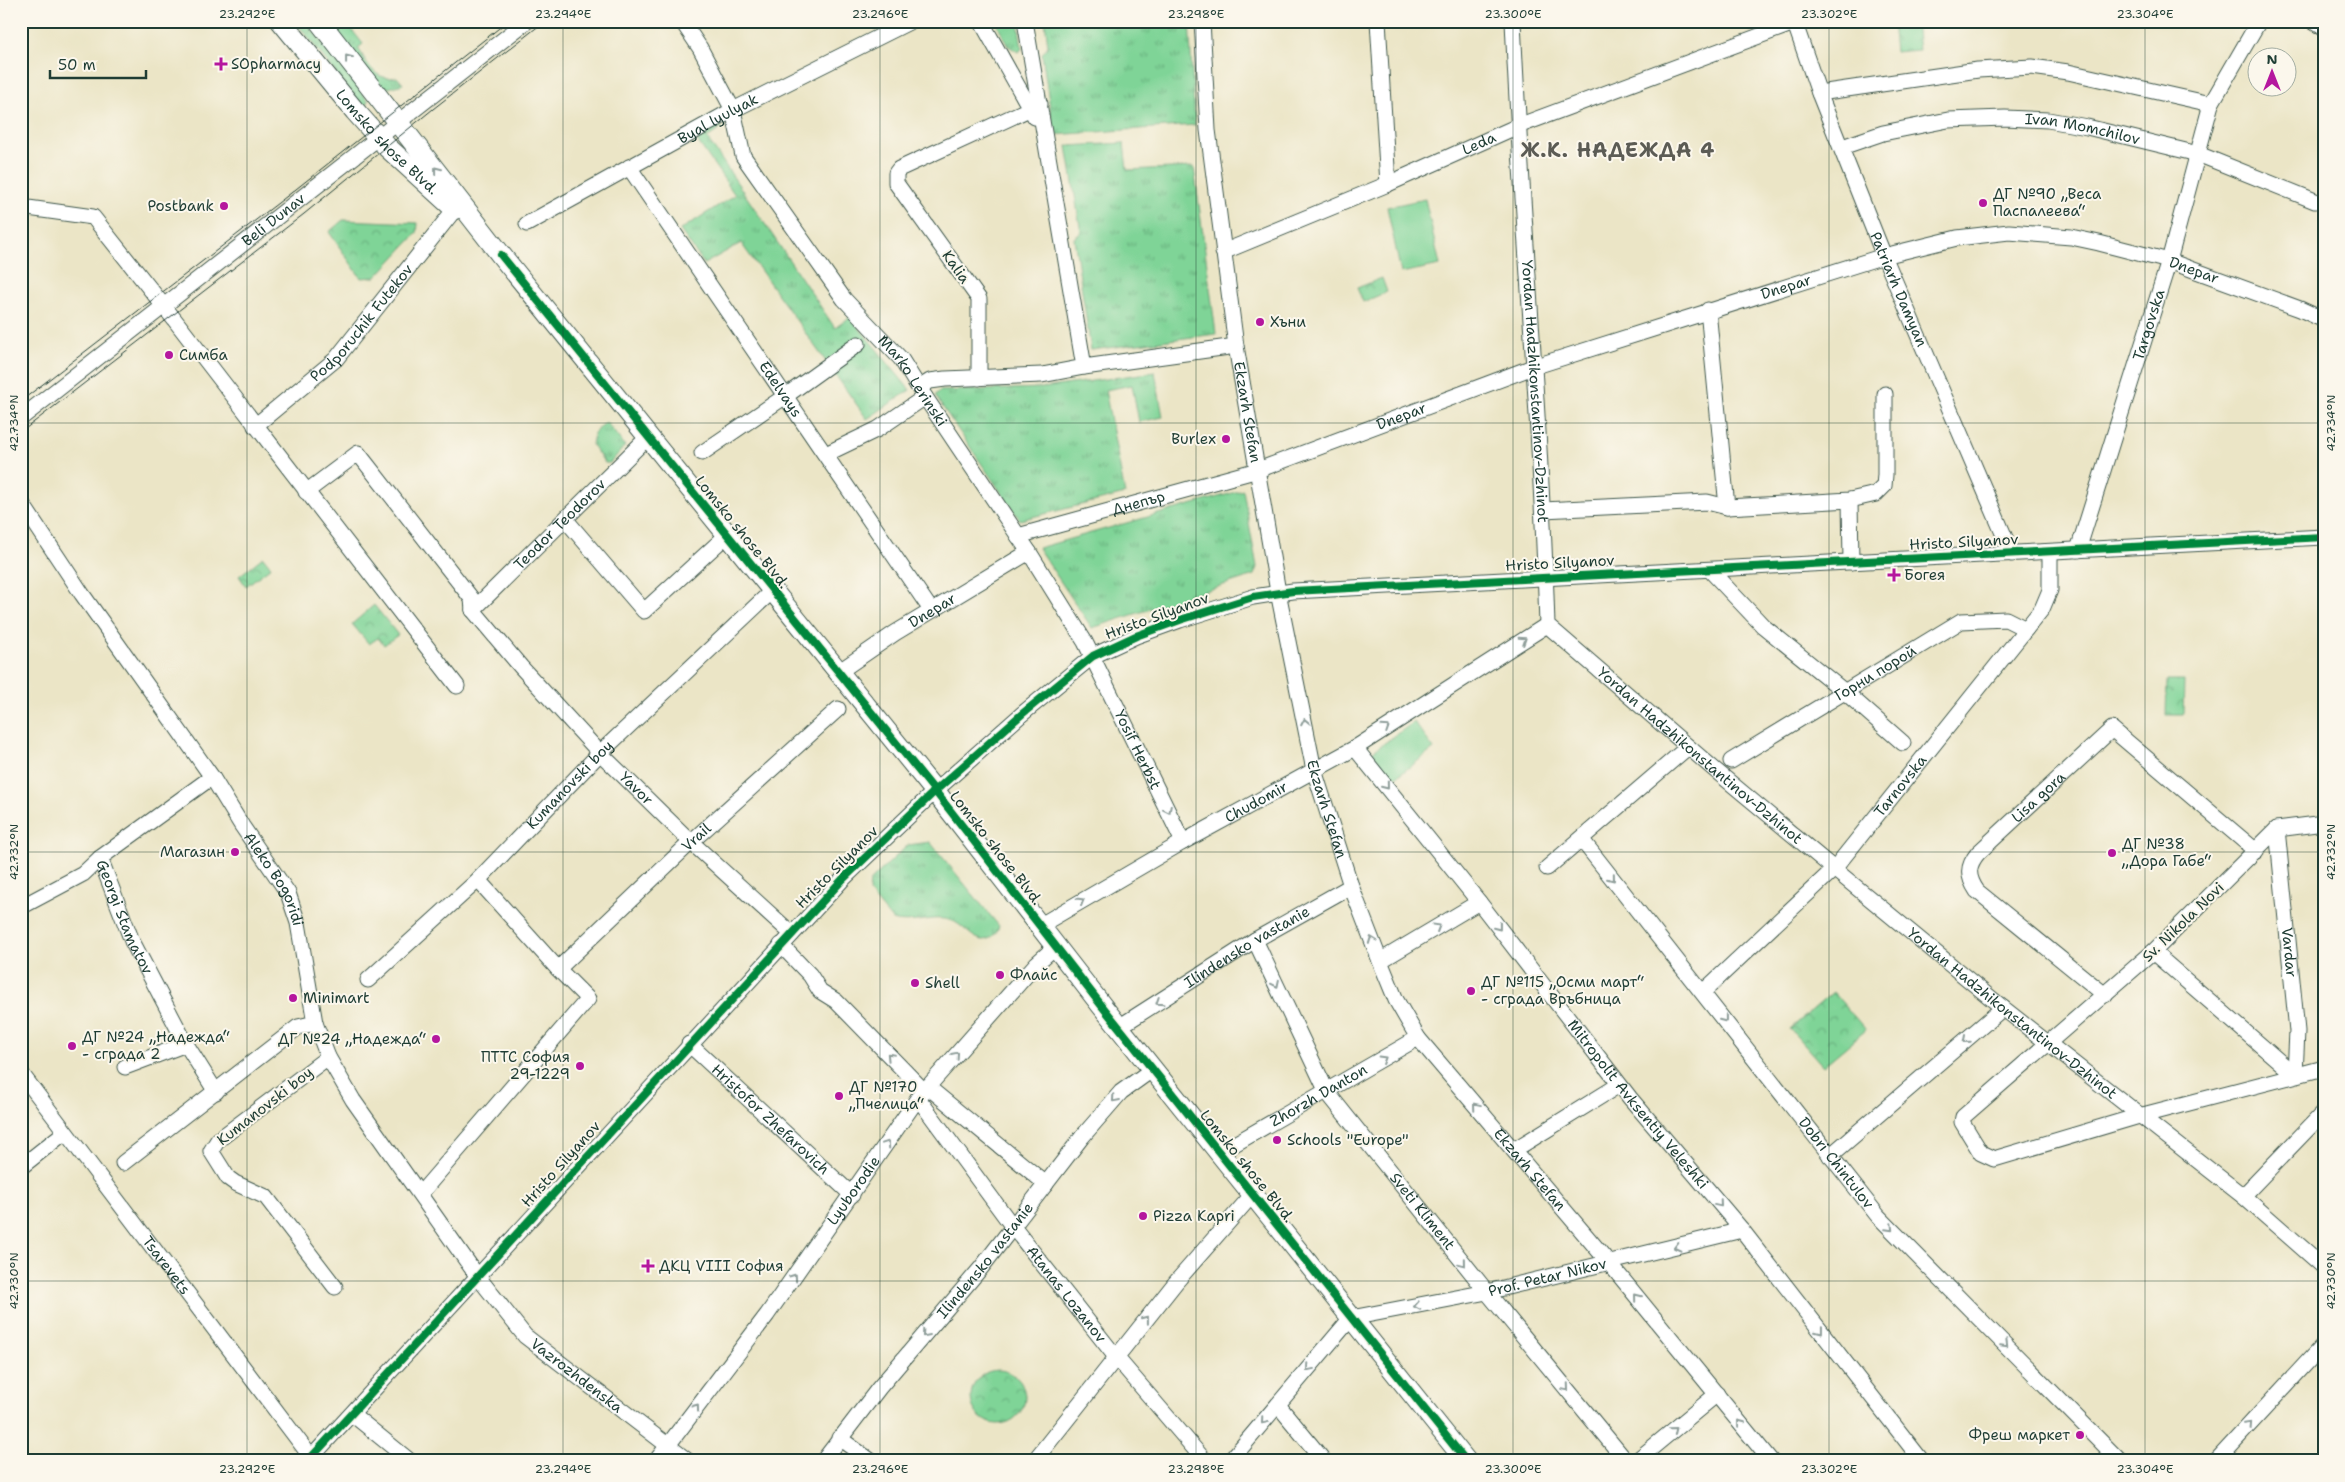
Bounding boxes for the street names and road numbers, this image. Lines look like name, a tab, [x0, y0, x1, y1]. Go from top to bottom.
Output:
street label: Lomsko shose Blvd.	[331, 85, 443, 199]
street label: Byal lyulyak	[674, 89, 761, 149]
street label: Ivan Momchilov	[2024, 109, 2142, 150]
street label: Leda	[1459, 127, 1500, 160]
street label: Beli Dunav	[238, 189, 309, 251]
street label: Patriarh Damyan	[1865, 229, 1932, 350]
street label: Kalia	[937, 246, 975, 288]
street label: Dnepar	[2166, 252, 2222, 289]
street label: Yordan Hadzhikonstantinov-Dzhinot	[1517, 259, 1553, 523]
street label: Podporuchik Futekov	[306, 260, 418, 386]
street label: Dnepar	[1758, 270, 1814, 304]
street label: Targovska	[2128, 286, 2170, 363]
street label: Marko Lerinski	[873, 331, 952, 430]
street label: Edelvays	[754, 357, 807, 421]
street label: Ekzarh Stefan	[1229, 360, 1266, 464]
street label: Dnepar	[1374, 398, 1429, 435]
street label: Lomsko shose Blvd.	[690, 471, 794, 593]
street label: Teodor Teodorov	[509, 474, 610, 574]
street label: Днепър	[1110, 486, 1167, 520]
street label: Hristo Silyanov	[1909, 529, 2019, 555]
street label: Hristo Silyanov	[1505, 550, 1615, 576]
street label: Dnepar	[905, 588, 960, 632]
street label: Hristo Silyanov	[1102, 588, 1212, 644]
street label: Горни порой	[1831, 641, 1920, 706]
street label: Yordan Hadzhikonstantinov-Dzhinot	[1593, 663, 1807, 849]
street label: Yosif Herbst	[1110, 706, 1166, 793]
street label: Kumanovski boy	[522, 736, 618, 834]
street label: Tarnovska	[1870, 750, 1932, 821]
street label: Ekzarh Stefan	[1302, 758, 1351, 861]
street label: Yavor	[615, 767, 658, 810]
street label: Lisa gora	[2007, 767, 2070, 827]
street label: Chudomir	[1221, 777, 1291, 827]
street label: Lomsko shose Blvd.	[945, 787, 1047, 909]
street label: Vrail	[677, 818, 716, 856]
street label: Hristo Silyanov	[791, 821, 883, 913]
street label: Aleko Bogoridi	[239, 828, 308, 927]
street label: Georgi Stamatov	[92, 857, 158, 978]
street label: Sv. Nikola Novi	[2138, 878, 2228, 966]
street label: Ilindensko vastanie	[1180, 901, 1313, 993]
street label: Yordan Hadzhikonstantinov-Dzhinot	[1903, 923, 2121, 1104]
street label: Vardar	[2277, 926, 2302, 978]
street label: Mitropolit Avksentiy Veleshki	[1563, 1015, 1713, 1193]
street label: Zhorzh Danton	[1266, 1059, 1371, 1131]
street label: Hristofor Zhefarovich	[707, 1060, 834, 1179]
street label: Kumanovski boy	[213, 1062, 317, 1150]
street label: Lomsko shose Blvd.	[1195, 1105, 1299, 1227]
street label: Dobri Chintulov	[1794, 1113, 1878, 1213]
street label: Hristo Silyanov	[517, 1117, 605, 1211]
street label: Ekzarh Stefan	[1489, 1124, 1570, 1215]
street label: Lyuborodie	[823, 1152, 885, 1229]
street label: Sveti Kliment	[1385, 1168, 1460, 1254]
street label: Ilindensko vastanie	[932, 1198, 1038, 1323]
street label: Tsarevets	[138, 1232, 195, 1299]
street label: Atanas Lozanov	[1022, 1242, 1111, 1347]
street label: Prof. Petar Nikov	[1486, 1253, 1609, 1301]
street label: Vazrozhdenska	[526, 1334, 627, 1418]

